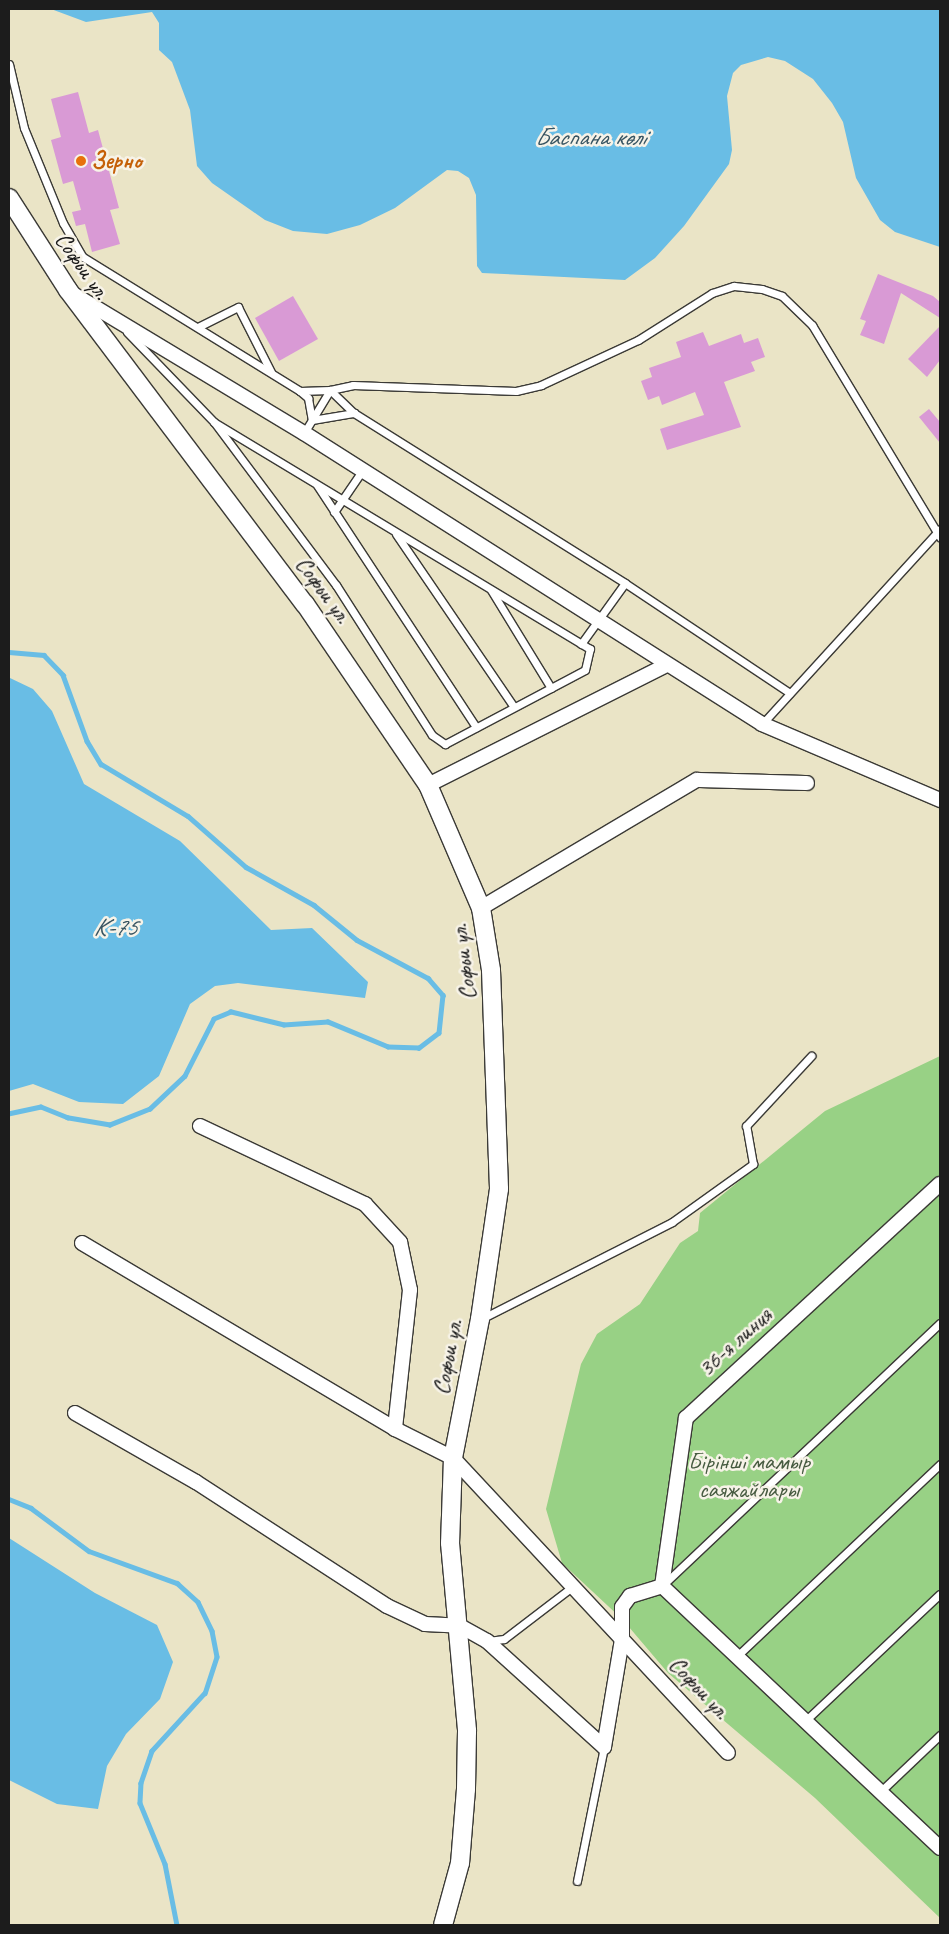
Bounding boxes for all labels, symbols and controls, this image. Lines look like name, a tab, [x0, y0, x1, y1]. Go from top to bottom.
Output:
water label: Баспана көлі	[535, 122, 645, 152]
place label: Зерно	[91, 147, 142, 175]
marker: Зерно	[75, 155, 87, 167]
street label: Софьи ул.	[48, 226, 116, 306]
street label: Софьи ул.	[289, 551, 357, 629]
water label: К-75	[93, 912, 137, 942]
street label: Софьи ул.	[445, 922, 483, 1002]
street label: 36-я линия	[692, 1301, 778, 1383]
street label: Софьи ул.	[427, 1317, 469, 1397]
park label: Бірінші мамыр саяжайлары	[688, 1448, 810, 1504]
street label: Софьи ул.	[662, 1650, 736, 1726]

